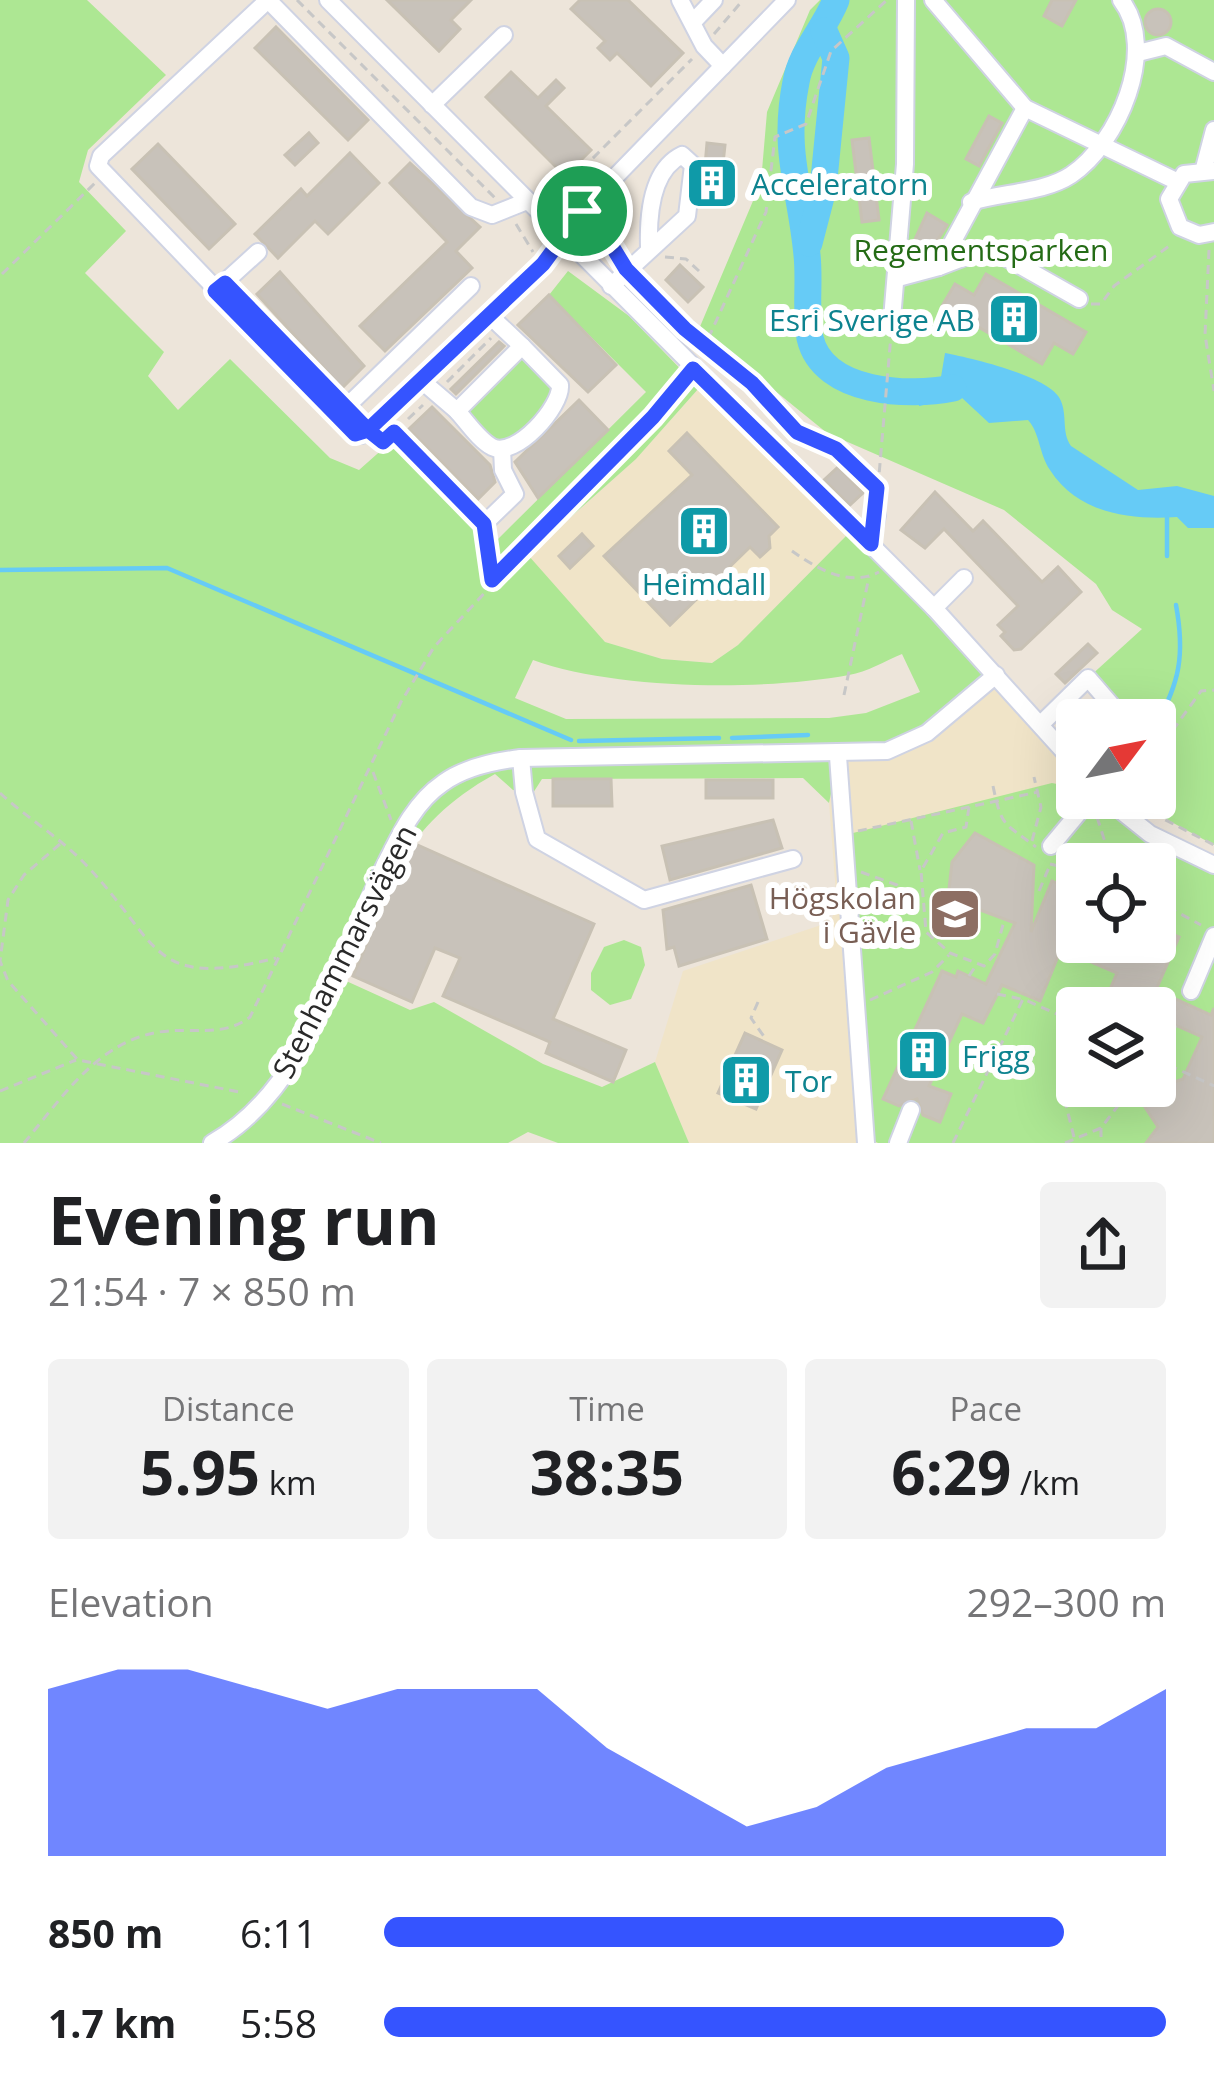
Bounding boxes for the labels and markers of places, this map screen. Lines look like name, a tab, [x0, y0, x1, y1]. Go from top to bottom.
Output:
building icon: Acceleratorn	[684, 155, 740, 211]
pin	[531, 160, 633, 262]
place label: Acceleratorn	[751, 163, 928, 204]
building icon: Esri Sverige AB	[986, 291, 1042, 347]
place label: Esri Sverige AB	[769, 299, 975, 340]
building icon: Heimdall	[676, 503, 732, 559]
place label: Heimdall	[642, 563, 766, 604]
place label: Högskolan i Gävle	[769, 877, 916, 952]
school or university icon: Högskolan i Gävle	[927, 886, 983, 942]
building icon: Frigg	[895, 1027, 951, 1083]
place label: Frigg	[962, 1035, 1030, 1076]
building icon: Tor	[718, 1052, 774, 1108]
place label: Tor	[785, 1060, 832, 1101]

